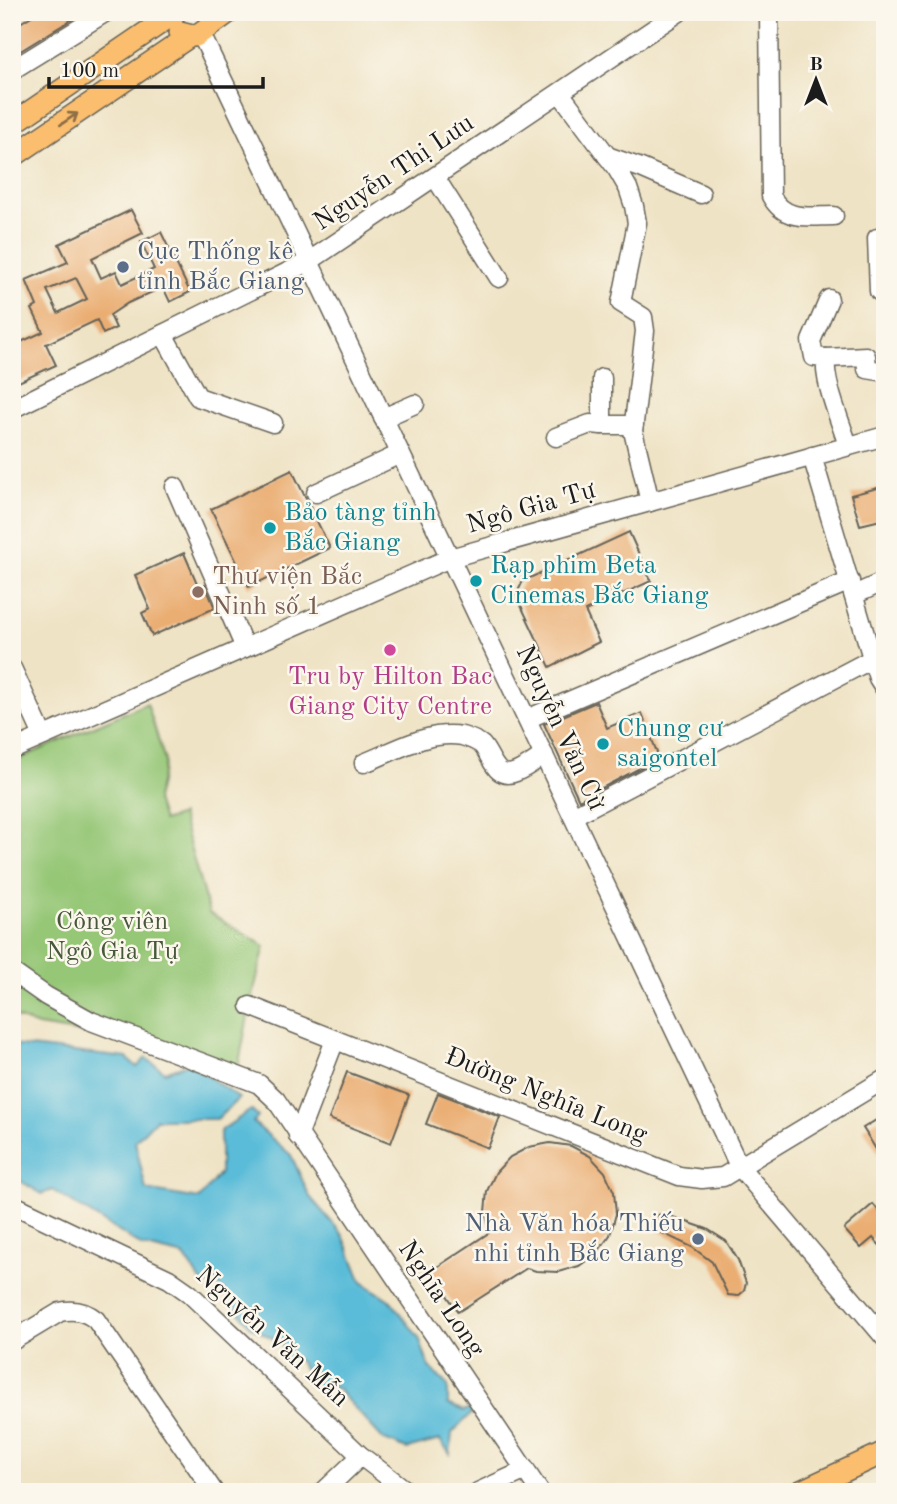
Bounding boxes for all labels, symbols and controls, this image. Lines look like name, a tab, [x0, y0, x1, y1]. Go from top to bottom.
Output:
scale bar	[49, 46, 262, 90]
north arrow	[782, 46, 852, 116]
text: B	[809, 56, 823, 75]
text: 100 m	[60, 61, 119, 82]
street label: Nguyễn Thị Lưu	[308, 108, 479, 236]
one-way arrow	[59, 112, 78, 126]
place label: Cục Thống kê tỉnh Bắc Giang	[137, 239, 305, 295]
marker: Cục Thống kê tỉnh Bắc Giang	[115, 259, 131, 275]
street label: Ngô Gia Tự	[464, 477, 598, 539]
place label: Bảo tàng tỉnh Bắc Giang	[284, 500, 437, 556]
marker: Bảo tàng tỉnh Bắc Giang	[262, 520, 278, 536]
place label: Rạp phim Beta Cinemas Bắc Giang	[490, 553, 709, 609]
place label: Thư viện Bắc Ninh số 1	[212, 562, 362, 620]
marker: Rạp phim Beta Cinemas Bắc Giang	[468, 573, 484, 589]
marker: Thư viện Bắc Ninh số 1	[190, 584, 206, 600]
street label: Nguyễn Văn Cừ	[510, 641, 611, 815]
marker: Tru by Hilton Bac Giang City Centre	[382, 642, 398, 658]
place label: Tru by Hilton Bac Giang City Centre	[288, 664, 492, 720]
place label: Chung cư saigontel	[617, 716, 723, 772]
marker: Chung cư saigontel	[595, 736, 611, 752]
park label: Công viên Ngô Gia Tự	[46, 909, 178, 965]
street label: Đường Nghĩa Long	[441, 1044, 651, 1148]
place label: Nhà Văn hóa Thiếu nhi tỉnh Bắc Giang	[464, 1211, 684, 1267]
marker: Nhà Văn hóa Thiếu nhi tỉnh Bắc Giang	[690, 1231, 706, 1247]
street label: Nghĩa Long	[393, 1236, 489, 1362]
street label: Nguyễn Văn Mẫn	[190, 1260, 355, 1412]

